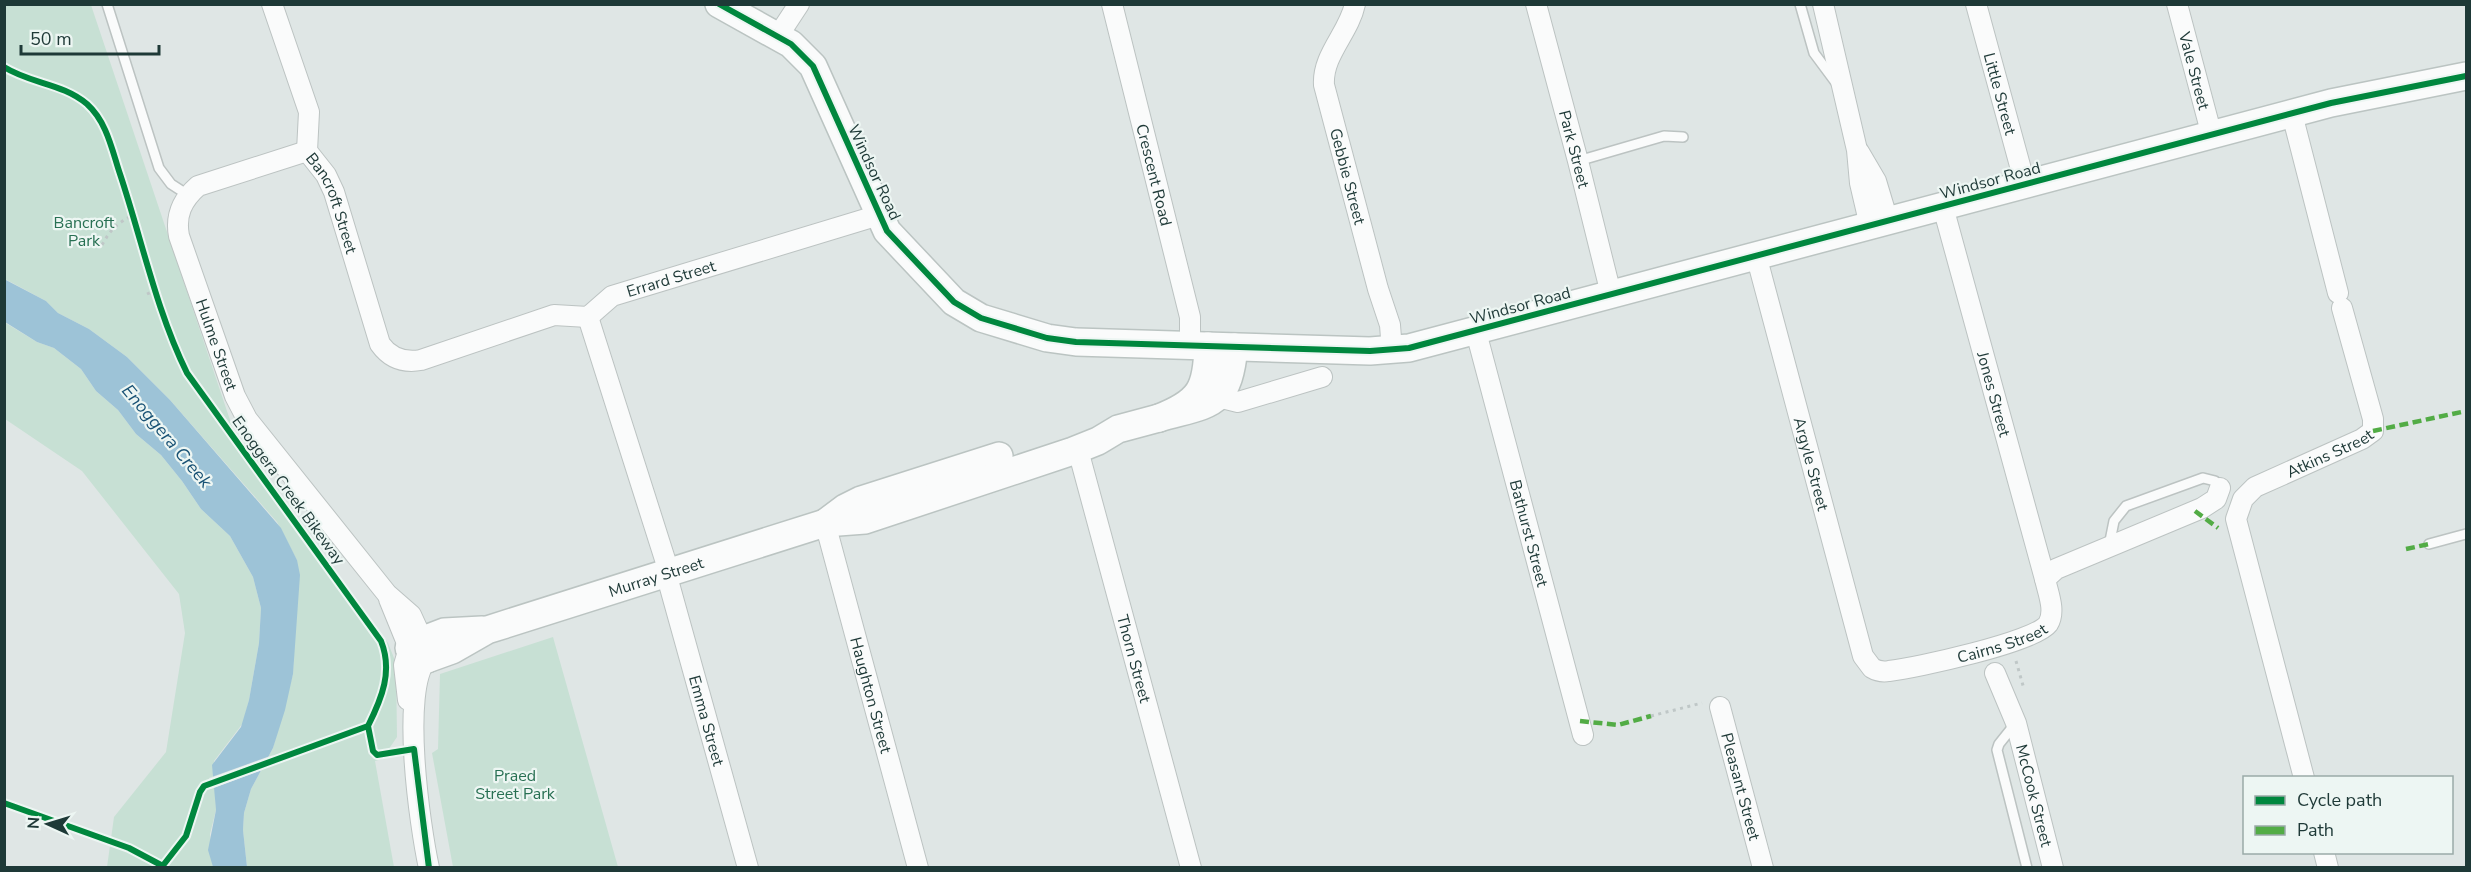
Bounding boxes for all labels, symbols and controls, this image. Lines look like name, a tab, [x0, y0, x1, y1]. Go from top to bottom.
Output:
scale bar	[21, 18, 159, 56]
text: 50 m	[30, 27, 72, 51]
street label: Vale Street	[2173, 29, 2215, 113]
street label: Little Street	[1978, 50, 2021, 138]
street label: Park Street	[1553, 108, 1594, 191]
street label: Windsor Road	[842, 121, 906, 224]
street label: Crescent Road	[1130, 122, 1177, 228]
street label: Gebbie Street	[1324, 126, 1371, 227]
street label: Bancroft Street	[300, 148, 362, 257]
street label: Windsor Road	[1937, 157, 2043, 205]
park label: Bancroft Park	[54, 212, 115, 252]
street label: Errard Street	[624, 255, 719, 303]
street label: Windsor Road	[1467, 282, 1573, 330]
street label: Hulme Street	[190, 296, 242, 394]
street label: Jones Street	[1971, 348, 2016, 440]
water label: Enoggera Creek	[117, 379, 218, 494]
street label: Enoggera Creek Bikeway	[227, 412, 350, 570]
street label: Argyle Street	[1788, 415, 1834, 514]
street label: Atkins Street	[2283, 424, 2379, 483]
street label: Bathurst Street	[1504, 477, 1553, 590]
street label: Murray Street	[606, 552, 707, 603]
street label: Thorn Street	[1111, 612, 1156, 706]
street label: Cairns Street	[1955, 618, 2052, 669]
street label: Haughton Street	[844, 635, 897, 756]
street label: Emma Street	[683, 673, 729, 769]
street label: Pleasant Street	[1715, 730, 1765, 843]
street label: McCook Street	[2010, 742, 2057, 850]
park label: Praed Street Park	[475, 765, 556, 805]
legend	[2243, 776, 2453, 854]
text: Cycle path	[2297, 788, 2382, 812]
north arrow	[18, 794, 78, 854]
text: N	[23, 816, 45, 830]
text: Path	[2297, 818, 2334, 842]

